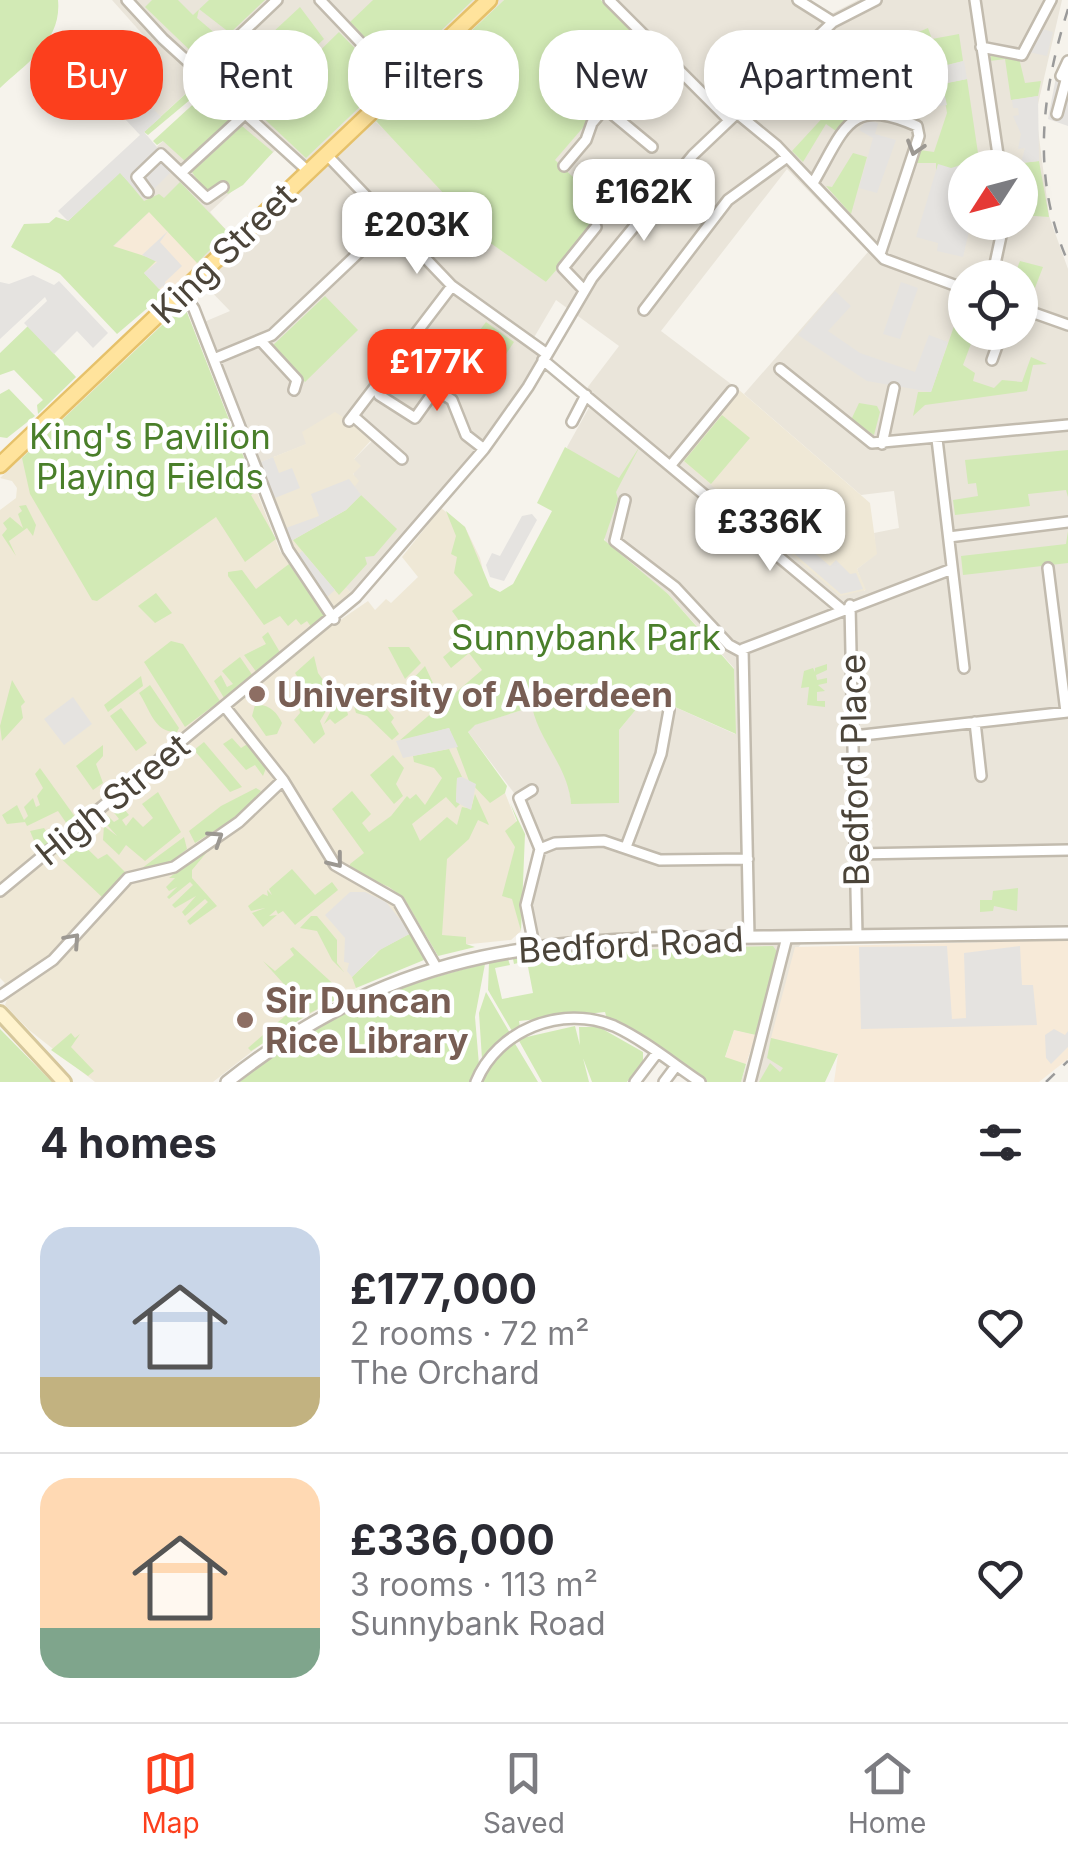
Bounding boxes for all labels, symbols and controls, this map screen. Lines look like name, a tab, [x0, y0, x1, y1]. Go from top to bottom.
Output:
chip: Buy	[30, 30, 163, 120]
chip: Rent	[183, 30, 328, 120]
chip: Filters	[348, 30, 519, 120]
chip: New	[539, 30, 684, 120]
chip: Apartment	[704, 30, 948, 120]
one-way arrow	[906, 138, 927, 155]
north arrow	[948, 150, 1038, 240]
map controls	[948, 150, 1038, 350]
pin: £162K	[574, 159, 714, 244]
text: £162K	[595, 172, 693, 211]
street label: King Street	[142, 174, 304, 332]
pin: £203K	[347, 192, 487, 277]
text: £203K	[364, 205, 470, 244]
button: locate	[948, 260, 1038, 350]
pin: £177K	[367, 329, 507, 414]
text: £177K	[389, 342, 485, 381]
park label: King's Pavilion Playing Fields	[29, 415, 271, 497]
pin: £336K	[700, 489, 840, 574]
text: £336K	[717, 502, 823, 541]
park label: Sunnybank Park	[451, 616, 721, 658]
street label: Bedford Place	[831, 653, 877, 887]
place label: University of Aberdeen	[277, 673, 673, 715]
marker: University of Aberdeen	[246, 683, 268, 705]
street label: High Street	[27, 724, 197, 874]
one-way arrow	[205, 831, 223, 850]
one-way arrow	[324, 849, 341, 867]
street label: Bedford Road	[517, 917, 745, 971]
one-way arrow	[61, 933, 79, 952]
place label: Sir Duncan Rice Library	[265, 979, 469, 1061]
marker: Sir Duncan Rice Library	[234, 1009, 256, 1031]
icon: filters	[973, 1115, 1028, 1170]
text: 4 homes	[40, 1117, 217, 1168]
text: £177,000	[350, 1263, 537, 1314]
icon: home	[120, 1267, 240, 1387]
icon: heart	[973, 1300, 1028, 1355]
text: 2 rooms · 72 m²	[350, 1314, 589, 1353]
text: The Orchard	[350, 1353, 540, 1392]
text: £336,000	[350, 1514, 555, 1565]
icon: home	[120, 1518, 240, 1638]
icon: heart	[973, 1551, 1028, 1606]
text: 3 rooms · 113 m²	[350, 1565, 598, 1604]
text: Sunnybank Road	[350, 1604, 605, 1643]
tab: Map	[142, 1746, 200, 1840]
tab: Saved	[483, 1746, 565, 1840]
tab: Home	[848, 1746, 926, 1840]

